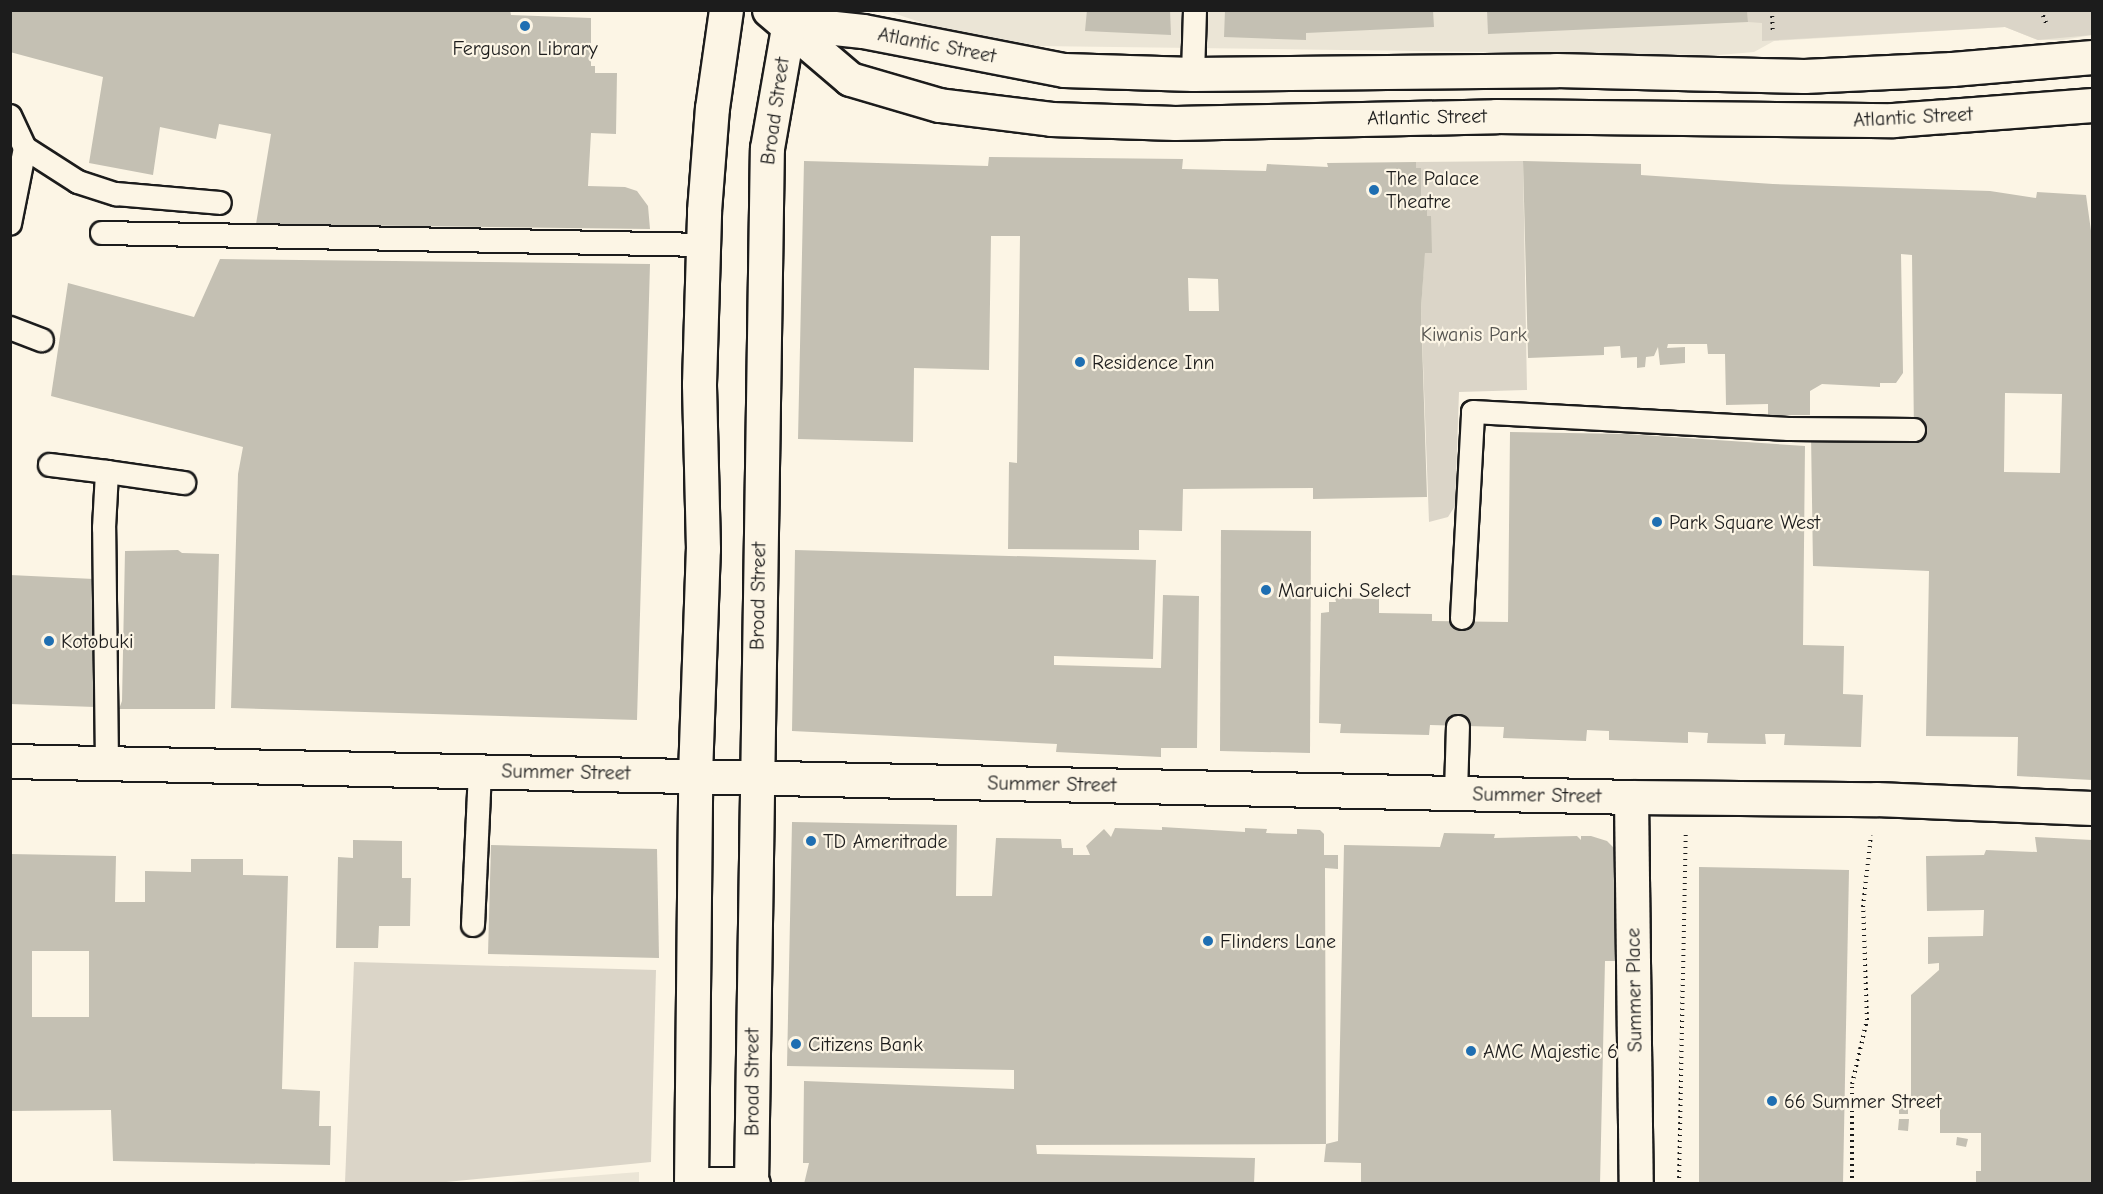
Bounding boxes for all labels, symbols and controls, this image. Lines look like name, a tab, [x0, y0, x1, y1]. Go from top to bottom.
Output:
marker: Ferguson Library	[518, 19, 532, 33]
street label: Atlantic Street	[876, 22, 998, 68]
place label: Ferguson Library	[452, 36, 598, 60]
street label: Broad Street	[756, 56, 794, 166]
street label: Atlantic Street	[1853, 102, 1973, 132]
street label: Atlantic Street	[1367, 104, 1487, 130]
place label: The Palace Theatre	[1386, 166, 1479, 213]
marker: The Palace Theatre	[1367, 183, 1381, 197]
park label: Kiwanis Park	[1421, 322, 1527, 346]
place label: Residence Inn	[1092, 350, 1215, 374]
marker: Residence Inn	[1073, 355, 1087, 369]
place label: Park Square West	[1669, 510, 1820, 534]
marker: Park Square West	[1650, 515, 1664, 529]
street label: Broad Street	[745, 542, 771, 650]
place label: Maruichi Select	[1278, 578, 1410, 602]
marker: Maruichi Select	[1259, 583, 1273, 597]
place label: Kotobuki	[61, 629, 133, 653]
marker: Kotobuki	[42, 634, 56, 648]
street label: Summer Street	[501, 759, 631, 785]
street label: Summer Street	[987, 771, 1117, 797]
street label: Summer Street	[1472, 782, 1602, 808]
place label: TD Ameritrade	[823, 829, 948, 853]
marker: TD Ameritrade	[804, 834, 818, 848]
street label: Summer Place	[1621, 928, 1647, 1052]
place label: Flinders Lane	[1220, 929, 1336, 953]
marker: Flinders Lane	[1201, 934, 1215, 948]
street label: Broad Street	[740, 1028, 764, 1136]
place label: Citizens Bank	[808, 1032, 923, 1056]
marker: Citizens Bank	[789, 1037, 803, 1051]
place label: AMC Majestic 6	[1483, 1039, 1618, 1063]
marker: AMC Majestic 6	[1464, 1044, 1478, 1058]
place label: 66 Summer Street	[1784, 1089, 1941, 1113]
marker: 66 Summer Street	[1765, 1094, 1779, 1108]

